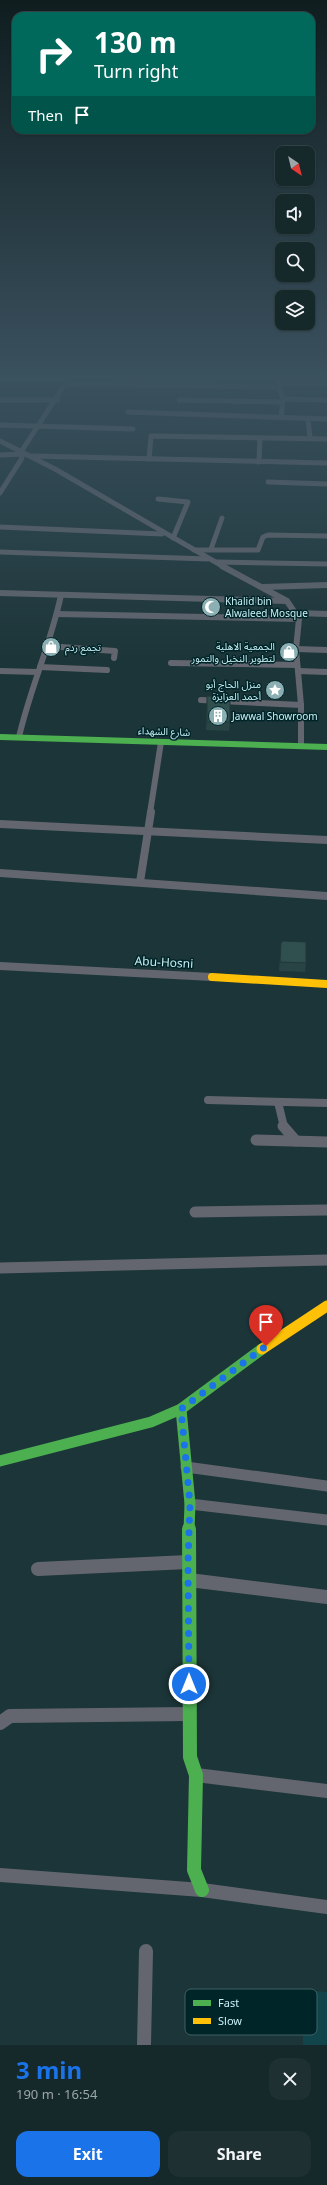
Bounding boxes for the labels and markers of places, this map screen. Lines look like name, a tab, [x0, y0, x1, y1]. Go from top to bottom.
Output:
place label: Khalid bin Alwaleed Mosque	[225, 594, 308, 620]
mosque icon: Khalid bin Alwaleed Mosque	[200, 596, 222, 618]
shop icon: تجمع ردم	[40, 636, 62, 658]
place label: الجمعية الاهلية لتطوير النخيل والتمور	[191, 639, 275, 665]
place label: تجمع ردم	[65, 640, 101, 656]
shop icon: الجمعية الاهلية لتطوير النخيل والتمور	[278, 641, 300, 663]
place label: منزل الحاج أبو أحمد العزايزة	[206, 677, 261, 703]
place icon: منزل الحاج أبو أحمد العزايزة	[264, 679, 286, 701]
building icon: Jawwal Showroom	[207, 705, 229, 727]
place label: Jawwal Showroom	[231, 709, 318, 723]
pin	[249, 1305, 283, 1346]

